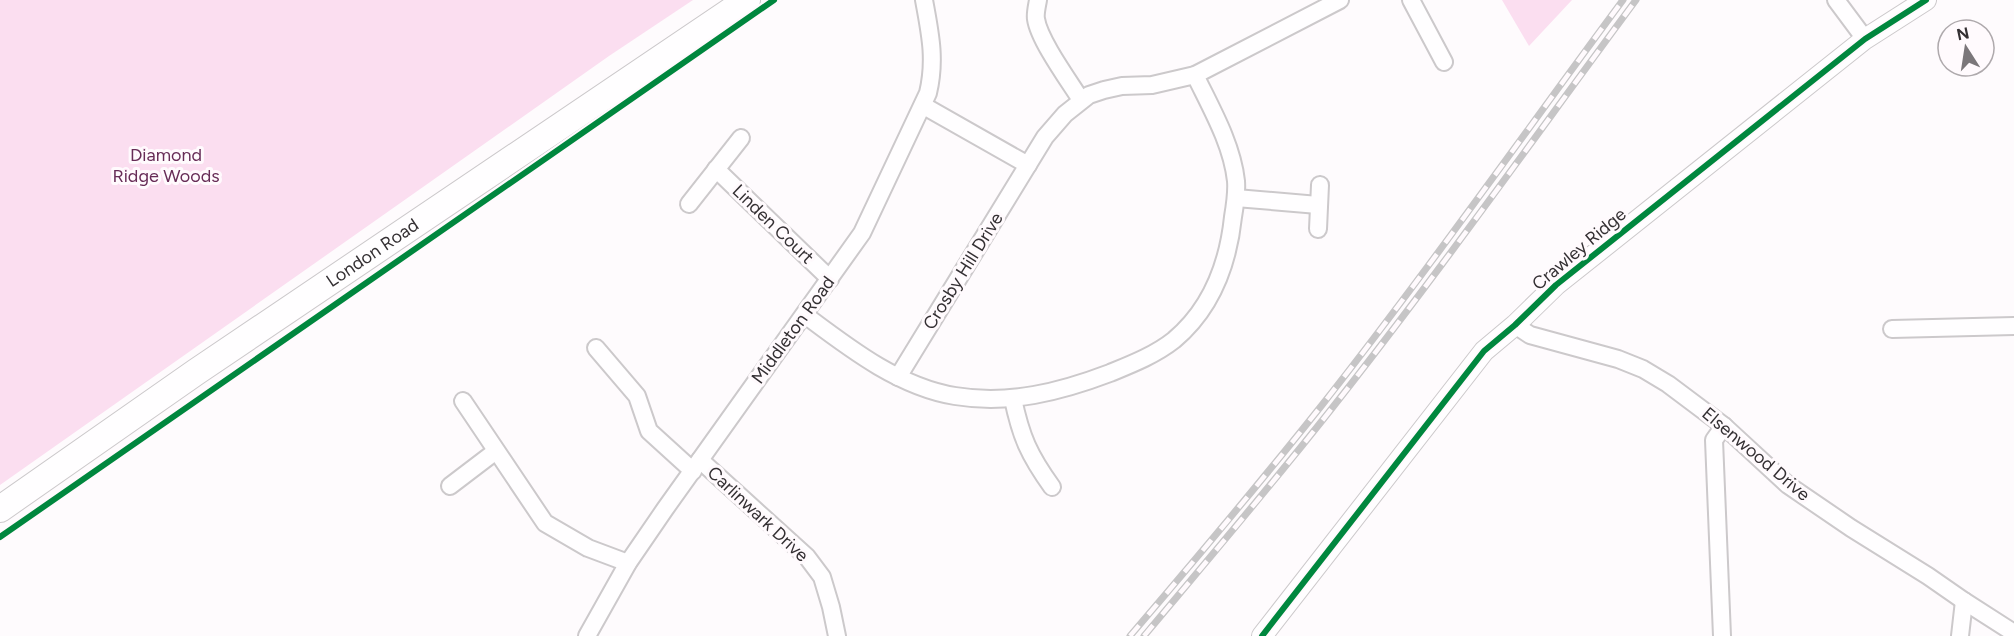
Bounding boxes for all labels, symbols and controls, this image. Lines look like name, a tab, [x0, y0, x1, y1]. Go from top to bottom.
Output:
north arrow	[1936, 18, 1996, 78]
text: N	[1955, 23, 1971, 44]
park label: Diamond Ridge Woods	[112, 144, 220, 187]
street label: Linden Court	[728, 180, 818, 268]
street label: Crawley Ridge	[1527, 203, 1631, 295]
street label: Crosby Hill Drive	[918, 208, 1008, 334]
street label: London Road	[322, 214, 423, 292]
street label: Middleton Road	[747, 272, 839, 388]
street label: Elsenwood Drive	[1698, 402, 1815, 506]
street label: Carlinwark Drive	[703, 462, 813, 567]

